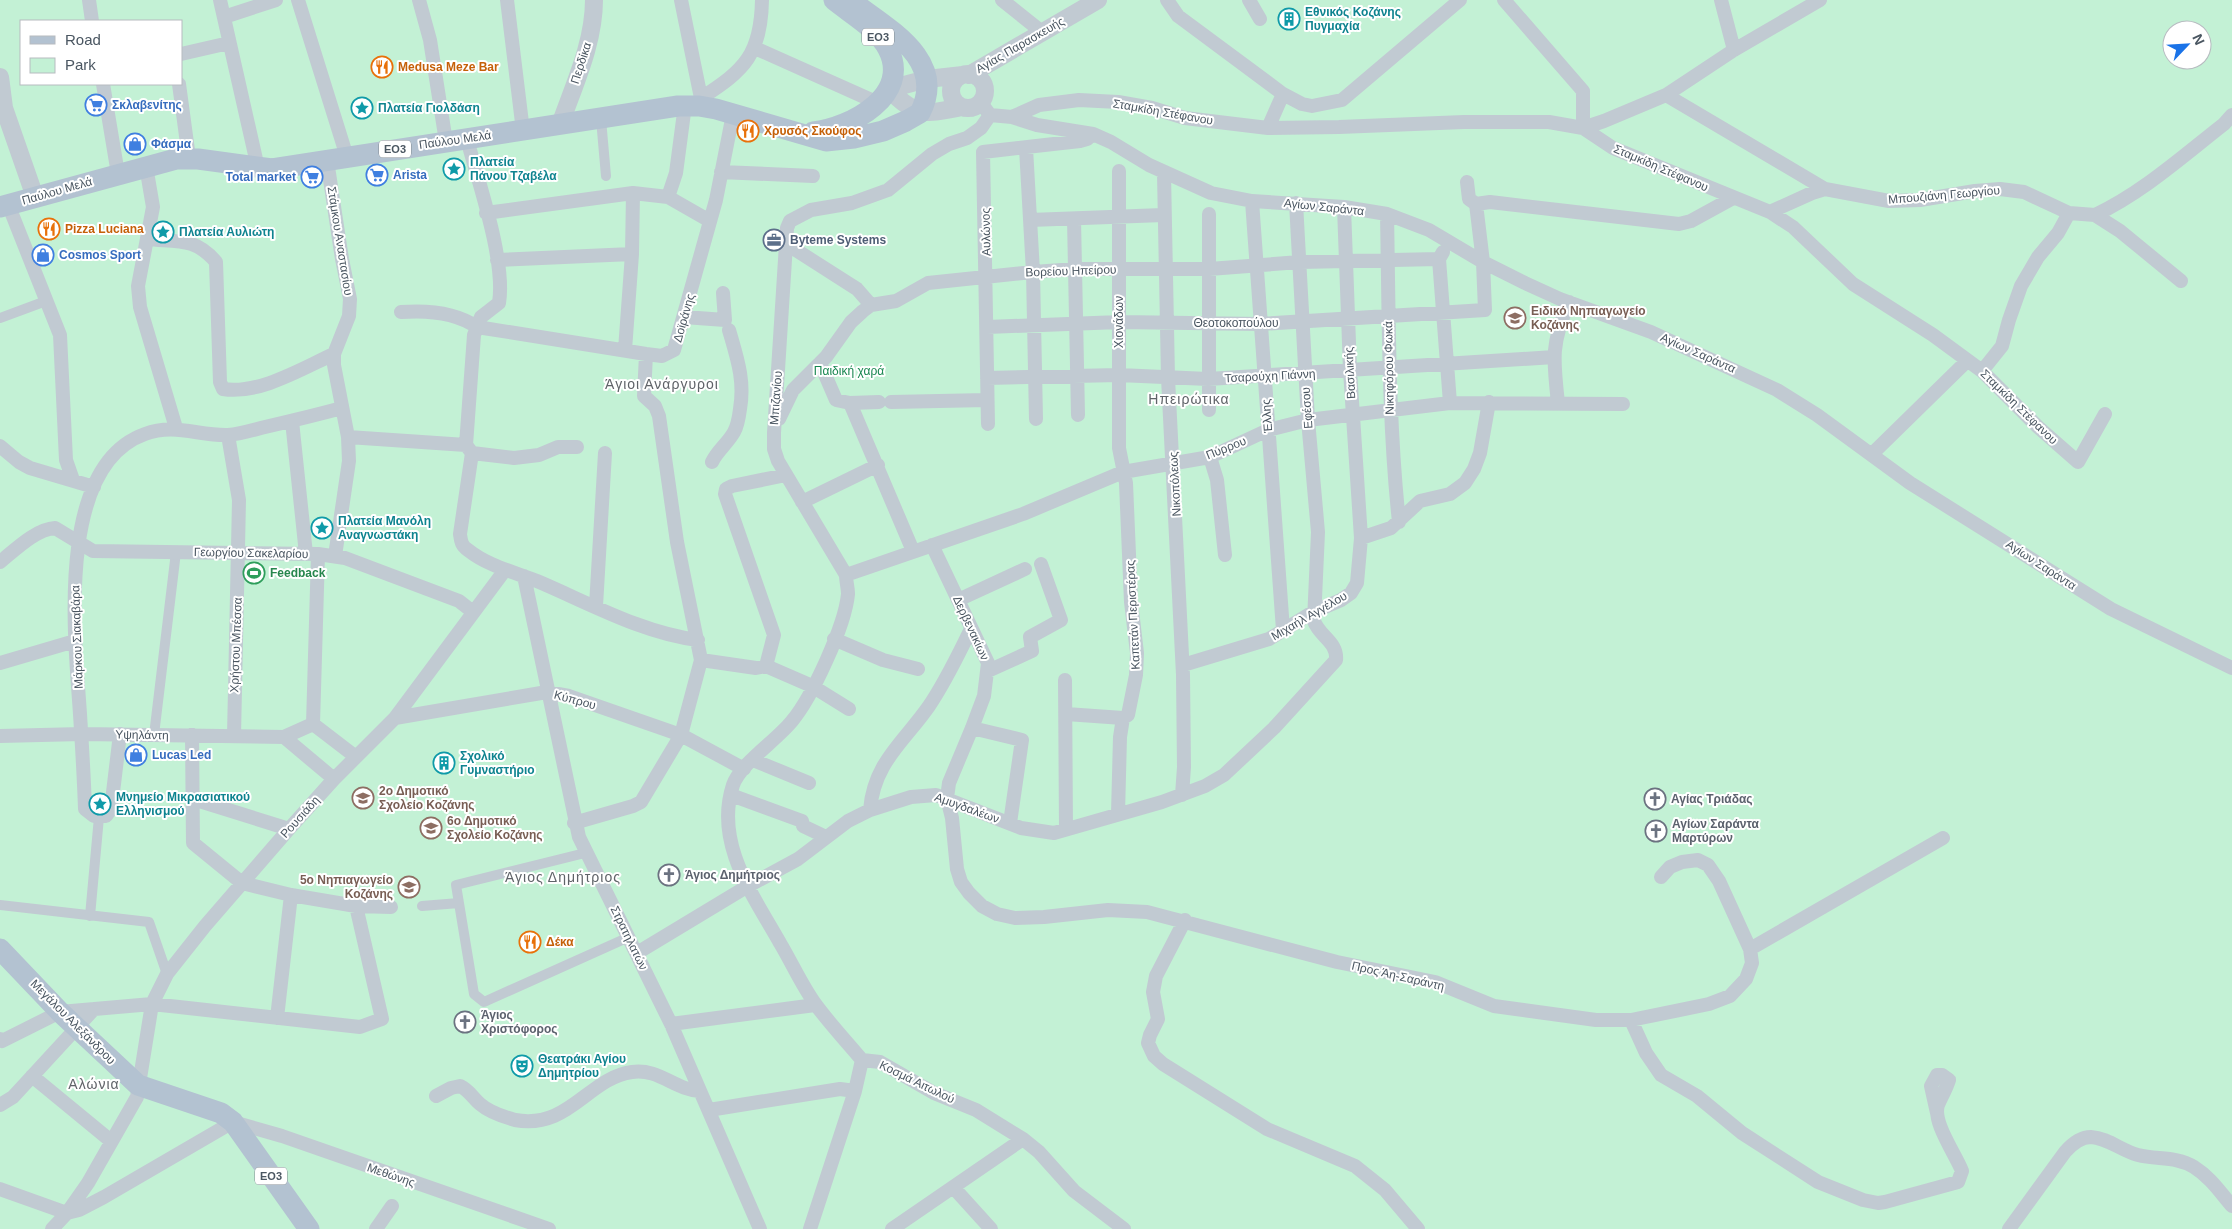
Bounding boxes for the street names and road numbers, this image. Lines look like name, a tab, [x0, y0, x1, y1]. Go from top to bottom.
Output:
street label: Αγίας Παρασκευής	[973, 14, 1067, 76]
road number: ΕΟ3	[862, 28, 894, 46]
street label: Περδίκα	[568, 40, 594, 86]
street label: Σταμκίδη Στέφανου	[1112, 96, 1214, 128]
street label: Παύλου Μελά	[418, 128, 492, 152]
road number: ΕΟ3	[379, 140, 411, 158]
street label: Σταμκίδη Στέφανου	[1612, 142, 1710, 194]
street label: Παύλου Μελά	[20, 174, 94, 208]
street label: Μπουζιάνη Γεωργίου	[1888, 183, 2000, 207]
street label: Στάμκου Αναστασίου	[324, 186, 356, 296]
street label: Αγίων Σαράντα	[1283, 196, 1365, 218]
street label: Αυλώνος	[979, 208, 993, 256]
street label: Βορείου Ηπείρου	[1025, 262, 1117, 280]
street label: Δοϊράνης	[670, 292, 698, 344]
street label: Χιονάδων	[1112, 296, 1126, 348]
street label: Θεοτοκοπούλου	[1193, 316, 1279, 330]
street label: Νικηφόρου Φωκά	[1381, 321, 1397, 415]
street label: Αγίων Σαράντα	[1658, 330, 1738, 376]
street label: Βασιλικής	[1342, 346, 1358, 399]
street label: Τσαρούχη Γιάννη	[1224, 367, 1316, 385]
street label: Σταμκίδη Στέφανου	[1978, 367, 2060, 447]
street label: Μπιζανίου	[767, 370, 785, 426]
street label: Εφέσου	[1299, 387, 1315, 429]
street label: Έλλης	[1259, 398, 1275, 434]
street label: Πύρρου	[1204, 434, 1248, 462]
street label: Νικοπόλεως	[1166, 451, 1184, 517]
street label: Αγίων Σαράντα	[2003, 537, 2079, 593]
street label: Γεωργίου Σακελαρίου	[194, 545, 308, 561]
street label: Καπετάν Περιστέρας	[1123, 560, 1143, 670]
street label: Μάρκου Σιακαβάρα	[68, 585, 86, 689]
street label: Μιχαήλ Αγγέλου	[1269, 589, 1349, 643]
street label: Δερβενακίων	[950, 594, 992, 662]
street label: Χρήστου Μπέσσα	[227, 597, 245, 693]
street label: Κύπρου	[552, 688, 598, 712]
street label: Υψηλάντη	[115, 728, 169, 742]
street label: Αμυγδαλέων	[933, 790, 1001, 826]
street label: Ρουσιάδη	[278, 793, 322, 841]
street label: Στρατηλατών	[607, 904, 651, 972]
street label: Προς Άη-Σαράντη	[1350, 959, 1446, 993]
street label: Μεγάλου Αλεξάνδρου	[28, 977, 118, 1067]
street label: Κοσμά Αιτωλού	[877, 1058, 957, 1106]
street label: Μεθώνης	[365, 1160, 417, 1190]
road number: ΕΟ3	[255, 1168, 287, 1184]

